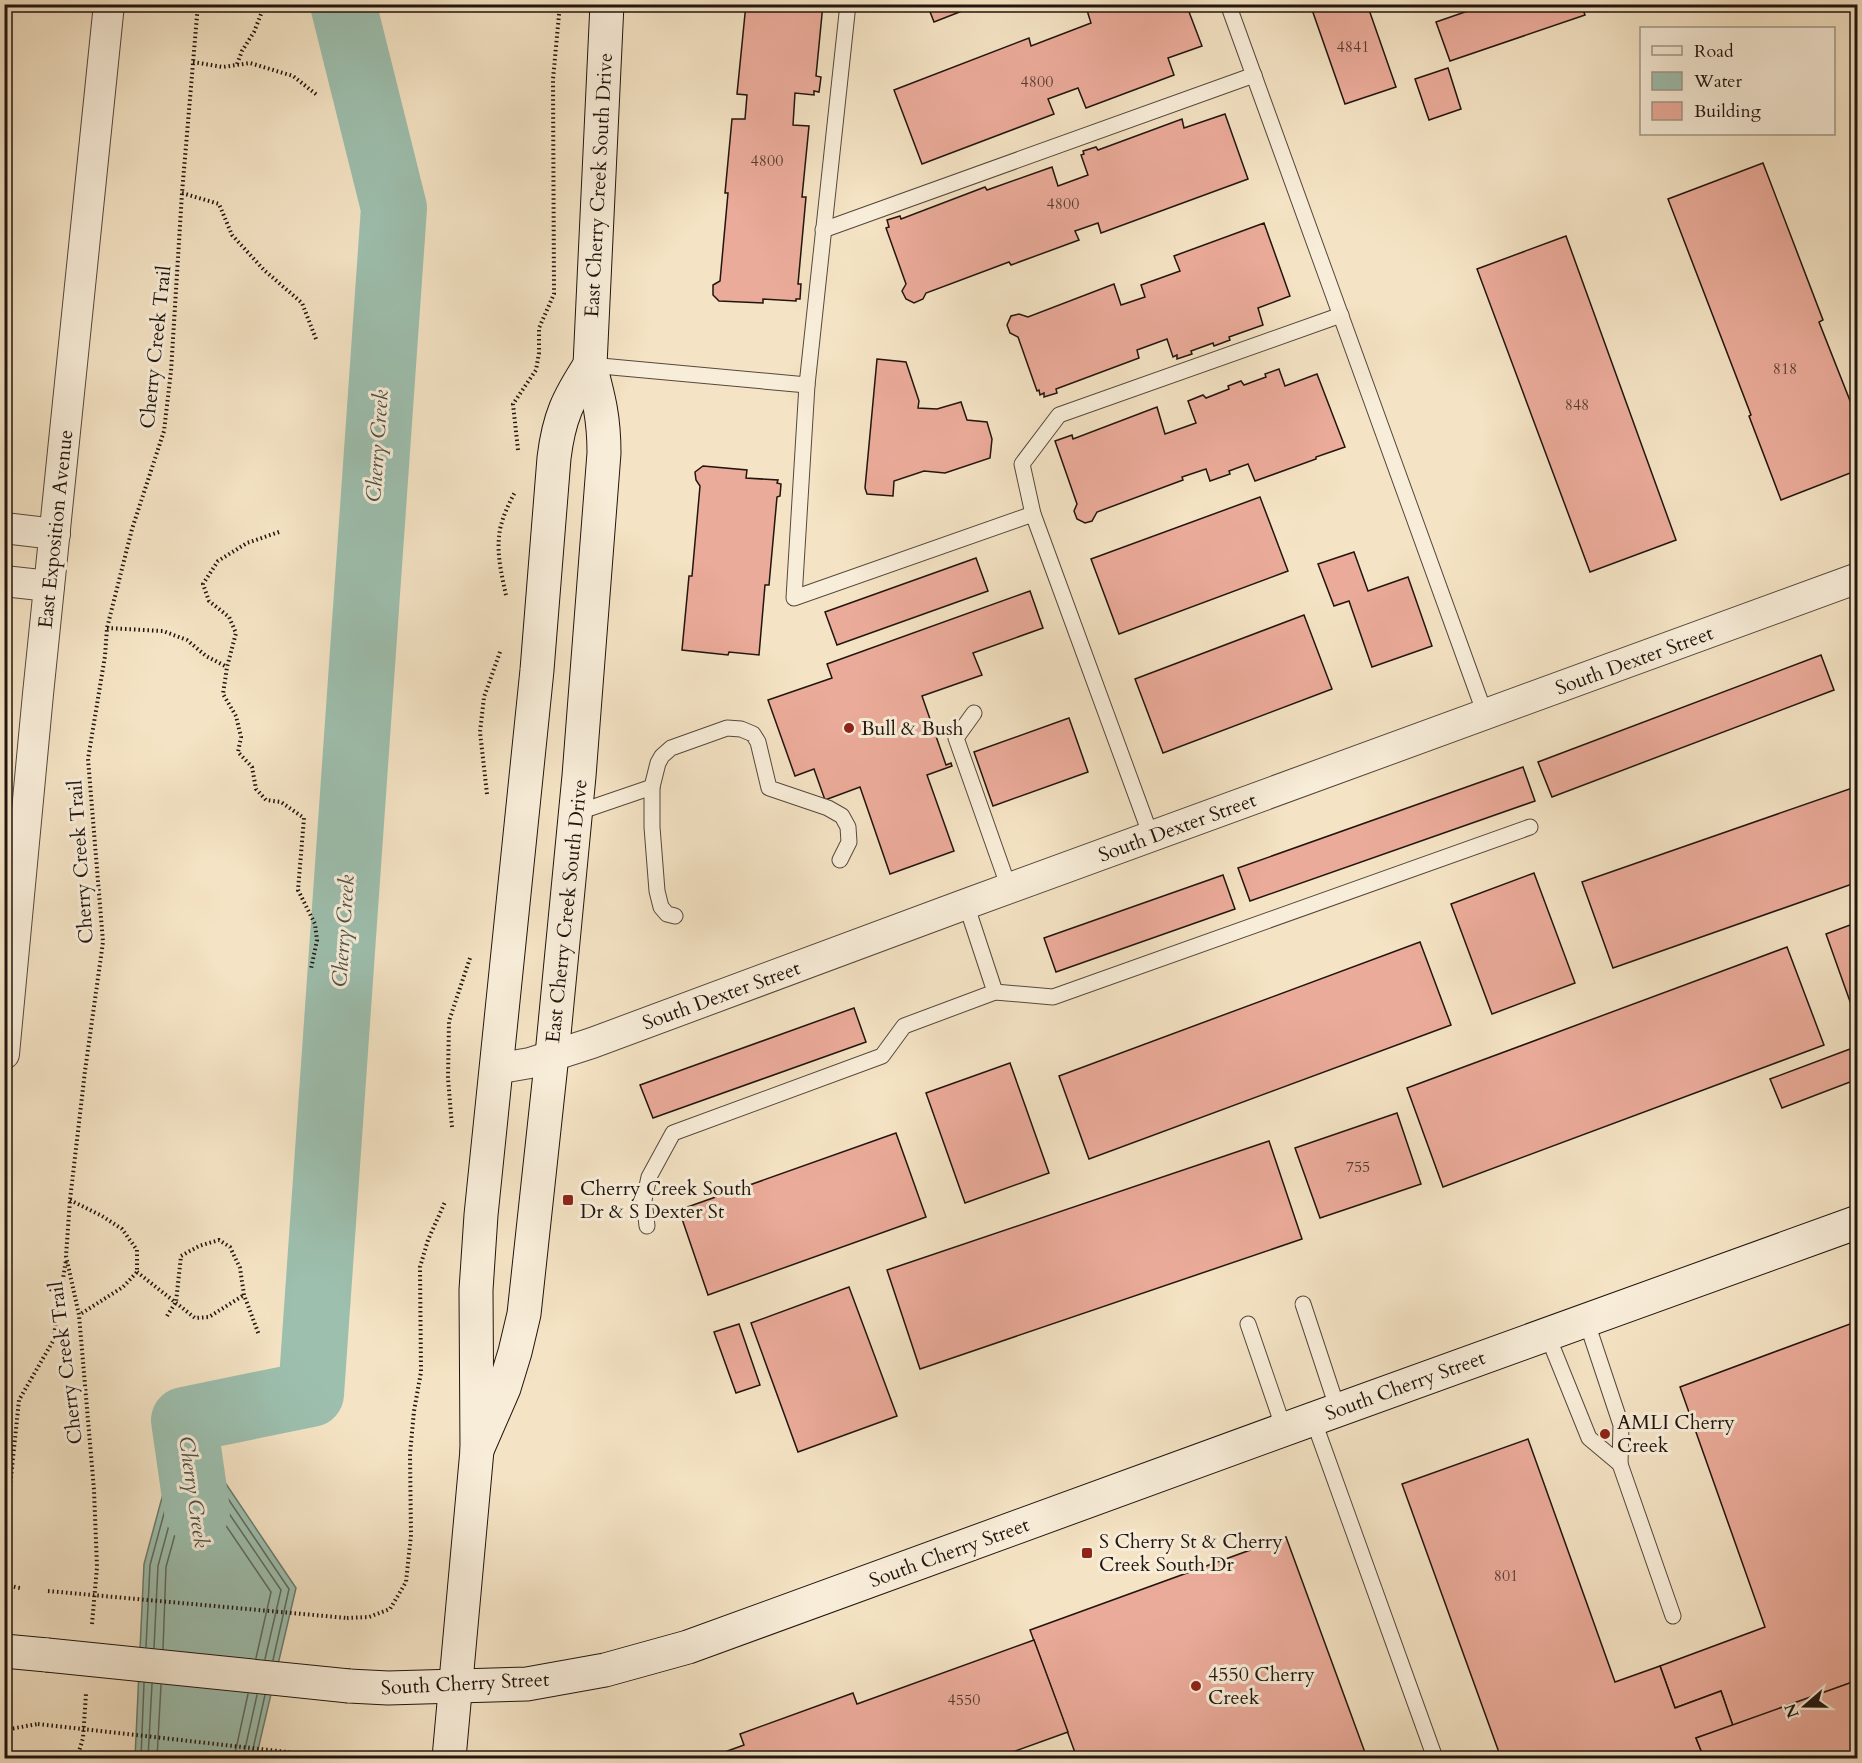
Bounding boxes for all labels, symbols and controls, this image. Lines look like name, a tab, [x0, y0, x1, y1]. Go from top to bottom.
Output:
legend	[1640, 27, 1835, 135]
house number: 4841	[1337, 36, 1369, 58]
text: Road	[1694, 39, 1734, 64]
street label: East Cherry Creek South Drive	[578, 52, 619, 318]
text: Water	[1693, 69, 1743, 94]
house number: 4800	[1021, 71, 1053, 93]
text: Building	[1694, 99, 1762, 124]
house number: 4800	[751, 150, 783, 172]
house number: 4800	[1047, 193, 1079, 215]
street label: Cherry Creek Trail	[133, 264, 177, 430]
house number: 818	[1773, 358, 1797, 380]
water label: Cherry Creek	[359, 388, 396, 503]
house number: 848	[1565, 394, 1589, 416]
street label: East Exposition Avenue	[32, 428, 79, 630]
street label: South Dexter Street	[1552, 619, 1717, 702]
place label: Bull & Bush	[861, 715, 964, 742]
marker: Bull & Bush	[842, 721, 856, 735]
street label: East Cherry Creek South Drive	[539, 778, 594, 1044]
street label: Cherry Creek Trail	[61, 779, 100, 945]
street label: South Dexter Street	[1095, 786, 1260, 869]
water label: Cherry Creek	[325, 873, 362, 988]
street label: South Dexter Street	[639, 954, 804, 1037]
house number: 755	[1346, 1156, 1370, 1178]
place label: Cherry Creek South Dr & S Dexter St	[580, 1175, 752, 1225]
marker: Cherry Creek South Dr & S Dexter St	[561, 1193, 575, 1207]
street label: Cherry Creek Trail	[42, 1280, 89, 1446]
street label: South Cherry Street	[1321, 1344, 1490, 1427]
place label: AMLI Cherry Creek	[1617, 1409, 1735, 1459]
marker: AMLI Cherry Creek	[1598, 1427, 1612, 1441]
water label: Cherry Creek	[171, 1434, 216, 1550]
street label: South Cherry Street	[865, 1511, 1034, 1594]
place label: S Cherry St & Cherry Creek South Dr	[1099, 1528, 1283, 1578]
marker: S Cherry St & Cherry Creek South Dr	[1080, 1546, 1094, 1560]
house number: 801	[1494, 1565, 1518, 1587]
place label: 4550 Cherry Creek	[1208, 1661, 1315, 1711]
street label: South Cherry Street	[380, 1666, 551, 1701]
north arrow	[1775, 1676, 1835, 1736]
marker: 4550 Cherry Creek	[1189, 1679, 1203, 1693]
house number: 4550	[948, 1689, 980, 1711]
text: N	[1779, 1700, 1805, 1721]

